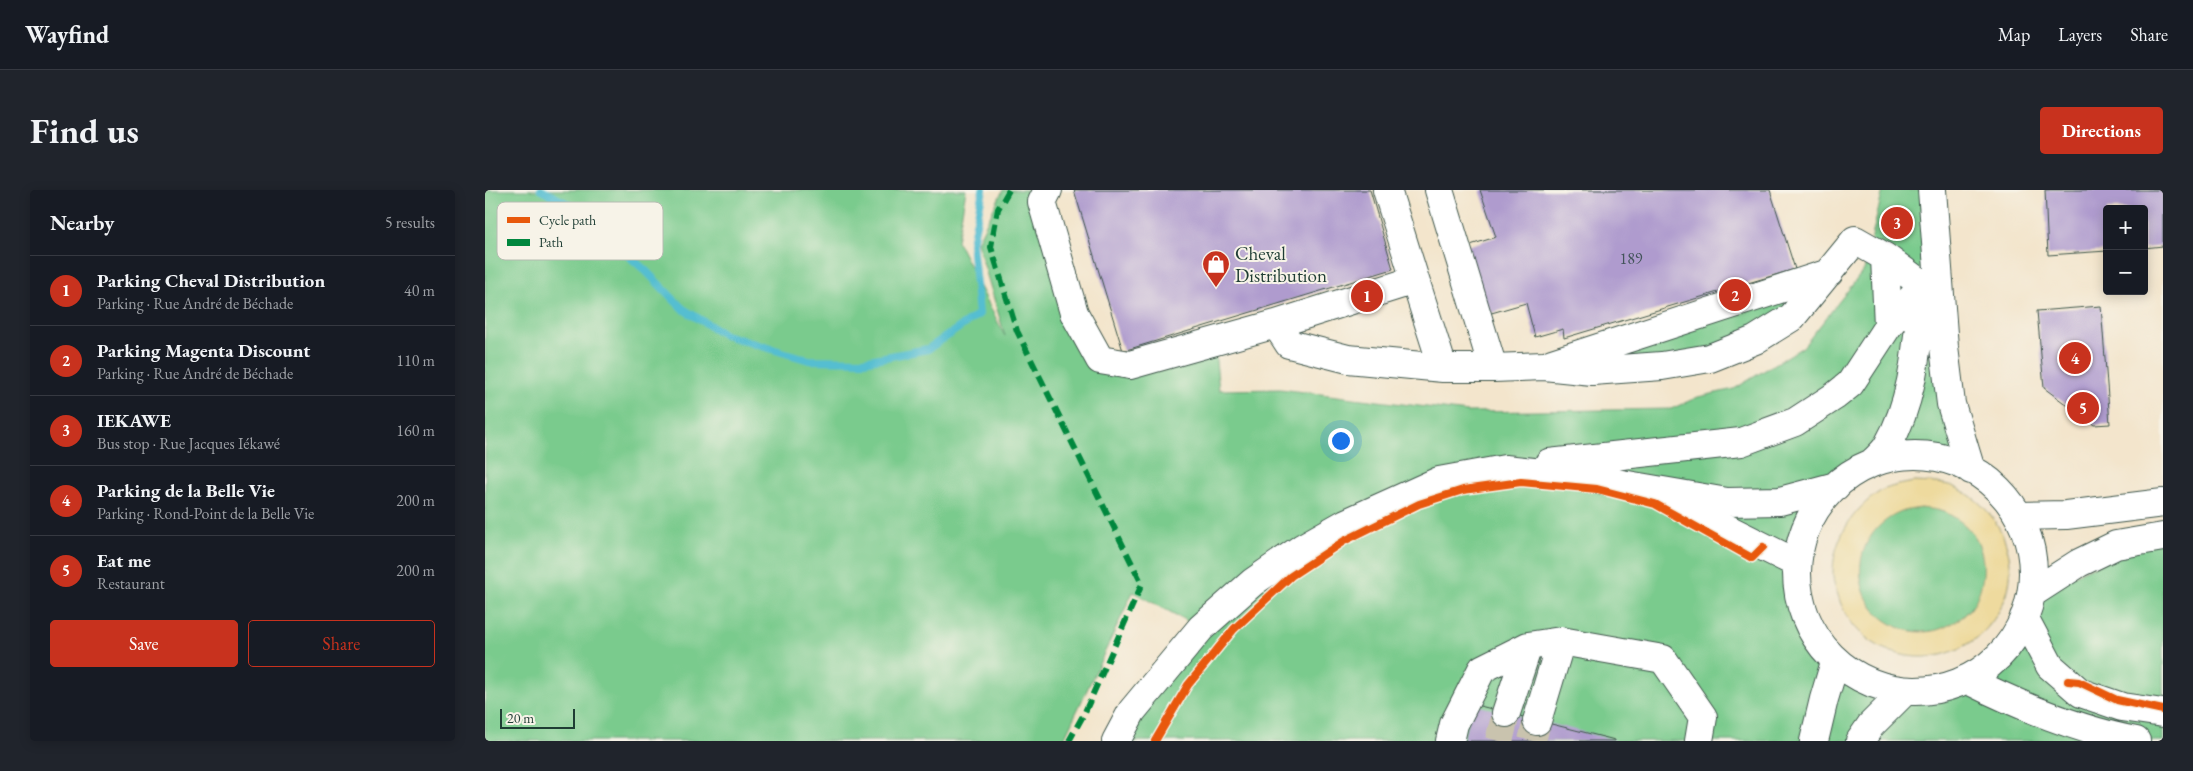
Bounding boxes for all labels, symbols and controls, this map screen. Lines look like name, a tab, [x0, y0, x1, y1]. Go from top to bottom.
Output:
text: Wayfind	[25, 19, 109, 50]
text: Map	[1998, 23, 2030, 46]
text: Layers	[2058, 23, 2102, 46]
text: Share	[2130, 23, 2168, 46]
button: Directions	[2040, 107, 2163, 154]
text: Find us	[30, 108, 139, 153]
legend	[497, 202, 663, 260]
pin: 3	[1881, 204, 1913, 242]
map controls	[2103, 205, 2148, 295]
button: +	[2103, 205, 2148, 250]
text: Nearby	[50, 209, 114, 236]
text: Cycle path	[539, 211, 596, 229]
text: 5 results	[385, 212, 435, 233]
text: Path	[539, 233, 563, 251]
place label: Cheval Distribution	[1235, 241, 1327, 288]
house number: 189	[1619, 248, 1643, 269]
shop icon: Cheval Distribution	[1201, 249, 1231, 288]
button: −	[2103, 250, 2148, 295]
text: Parking Cheval Distribution	[97, 268, 325, 293]
pin: 2	[1719, 276, 1751, 314]
pin: 1	[1351, 277, 1383, 315]
text: 1	[62, 280, 70, 301]
text: 40 m	[404, 280, 435, 301]
text: Parking · Rue André de Béchade	[97, 293, 293, 314]
text: Parking Magenta Discount	[97, 338, 310, 363]
pin: 4	[2059, 339, 2091, 377]
text: 2	[62, 350, 70, 371]
text: 110 m	[396, 350, 435, 371]
text: Parking · Rue André de Béchade	[97, 363, 293, 384]
pin: 5	[2067, 389, 2099, 427]
text: IEKAWE	[97, 408, 171, 433]
text: 3	[62, 420, 70, 441]
text: 160 m	[396, 420, 435, 441]
your location	[1328, 428, 1354, 454]
text: Bus stop · Rue Jacques Iékawé	[97, 433, 280, 454]
text: Parking de la Belle Vie	[97, 478, 275, 503]
text: 4	[62, 490, 70, 511]
text: 200 m	[396, 490, 435, 511]
text: Parking · Rond-Point de la Belle Vie	[97, 503, 314, 524]
text: Eat me	[97, 548, 151, 573]
text: 5	[62, 560, 70, 581]
text: 200 m	[396, 560, 435, 581]
text: Restaurant	[97, 573, 165, 594]
button: Save	[50, 620, 238, 667]
button: Share	[248, 620, 435, 667]
scale bar	[500, 706, 575, 729]
text: 20 m	[507, 709, 534, 727]

